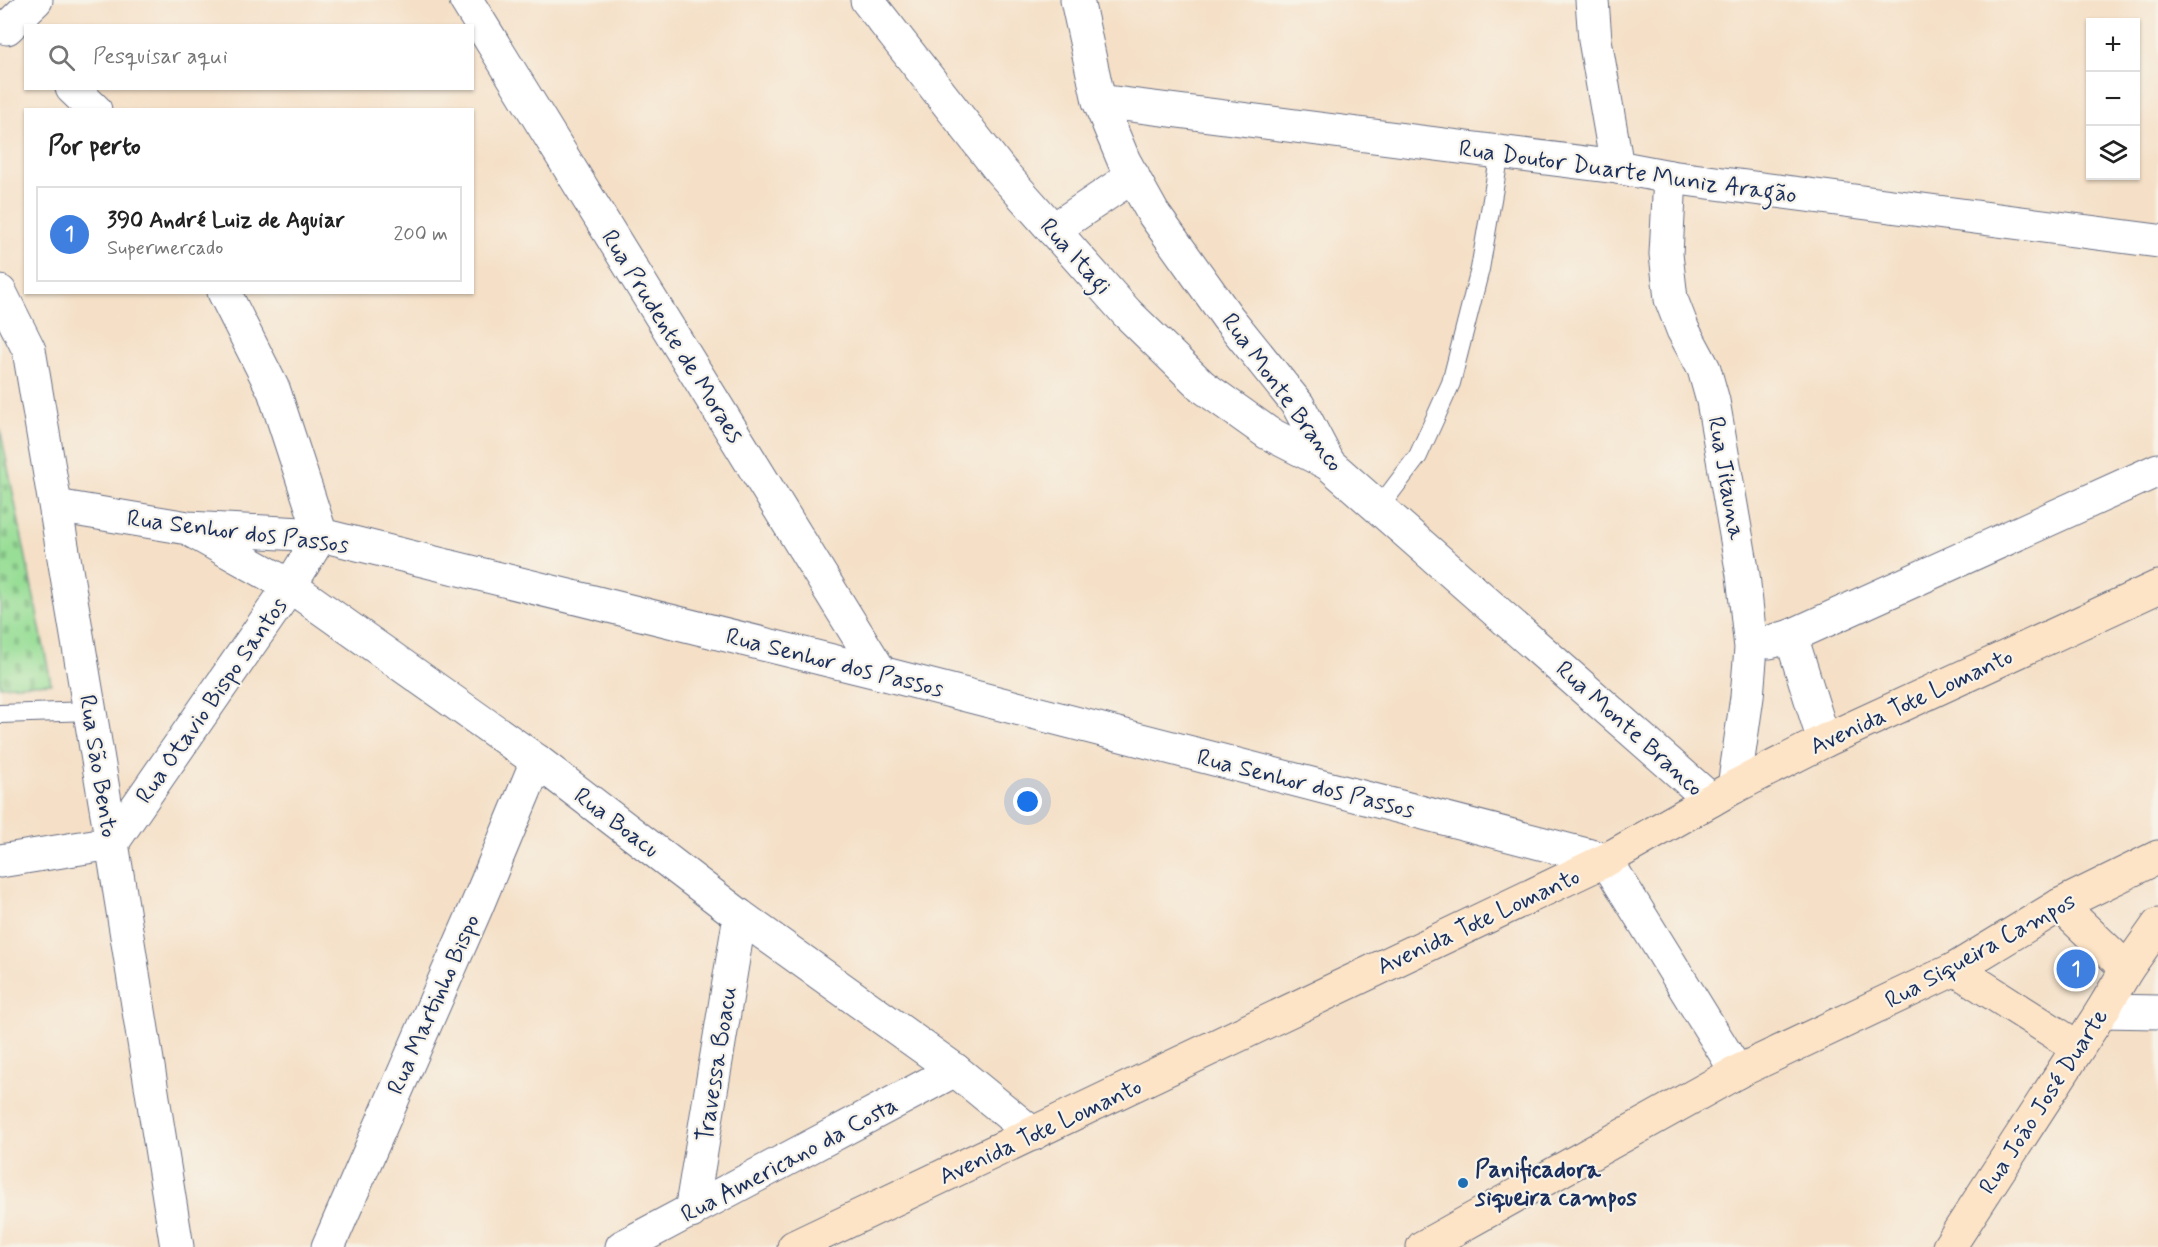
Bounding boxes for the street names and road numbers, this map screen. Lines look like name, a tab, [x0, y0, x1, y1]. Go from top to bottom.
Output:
street label: Rua Doutor Duarte Muniz Aragão	[1456, 133, 1799, 215]
street label: Rua Itagi	[1030, 212, 1118, 304]
street label: Rua Prudente de Moraes	[593, 224, 750, 449]
street label: Rua Monte Branco	[1214, 307, 1350, 478]
street label: Rua Jitauna	[1699, 414, 1752, 543]
street label: Rua Senhor dos Passos	[125, 504, 351, 562]
street label: Rua Otavio Bispo Santos	[129, 591, 295, 810]
street label: Rua Senhor dos Passos	[723, 621, 947, 706]
street label: Avenida Tote Lomanto	[1805, 642, 2018, 763]
street label: Rua Monte Branco	[1548, 654, 1710, 804]
street label: Rua São Bento	[71, 693, 124, 840]
street label: Rua Senhor dos Passos	[1194, 742, 1418, 827]
street label: Rua Boacu	[567, 781, 665, 865]
street label: Avenida Tote Lomanto	[1372, 862, 1585, 983]
street label: Rua Siqueira Campos	[1880, 886, 2082, 1017]
street label: Rua Martinho Bispo	[381, 910, 488, 1100]
street label: Travessa Boacu	[690, 984, 745, 1144]
street label: Rua João José Duarte	[1973, 1003, 2116, 1201]
street label: Avenida Tote Lomanto	[934, 1072, 1147, 1193]
street label: Rua Americano da Costa	[676, 1090, 903, 1231]

